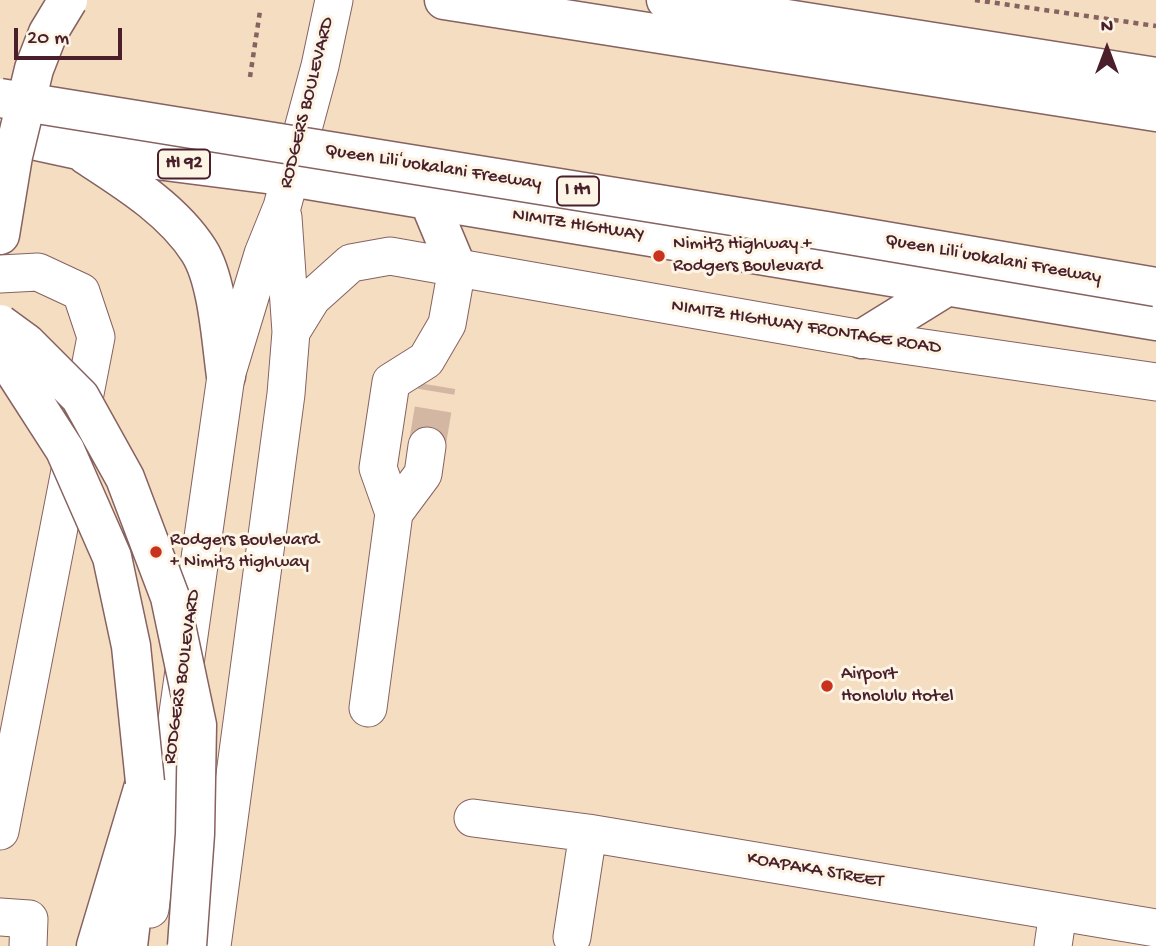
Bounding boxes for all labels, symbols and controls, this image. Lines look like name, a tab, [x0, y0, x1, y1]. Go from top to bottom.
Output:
scale bar	[18, 14, 126, 58]
north arrow	[1072, 14, 1142, 84]
street label: RODGERS BOULEVARD	[276, 15, 340, 191]
text: N	[1101, 16, 1113, 39]
text: 20 m	[27, 27, 69, 52]
street label: Queen Liliʻuokalani Freeway	[323, 140, 543, 196]
road number: HI 92	[158, 149, 210, 178]
road number: I H1	[557, 176, 599, 206]
street label: NIMITZ HIGHWAY	[510, 204, 646, 248]
street label: Queen Liliʻuokalani Freeway	[883, 230, 1103, 290]
place label: Nimitz Highway + Rodgers Boulevard	[673, 234, 822, 278]
marker: Nimitz Highway + Rodgers Boulevard	[651, 248, 667, 264]
street label: NIMITZ HIGHWAY FRONTAGE ROAD	[669, 295, 943, 361]
place label: Rodgers Boulevard + Nimitz Highway	[170, 530, 319, 574]
marker: Rodgers Boulevard + Nimitz Highway	[148, 544, 164, 560]
street label: RODGERS BOULEVARD	[159, 588, 207, 766]
place label: Airport Honolulu Hotel	[841, 664, 954, 708]
marker: Airport Honolulu Hotel	[819, 678, 835, 694]
street label: KOAPAKA STREET	[745, 848, 885, 894]

